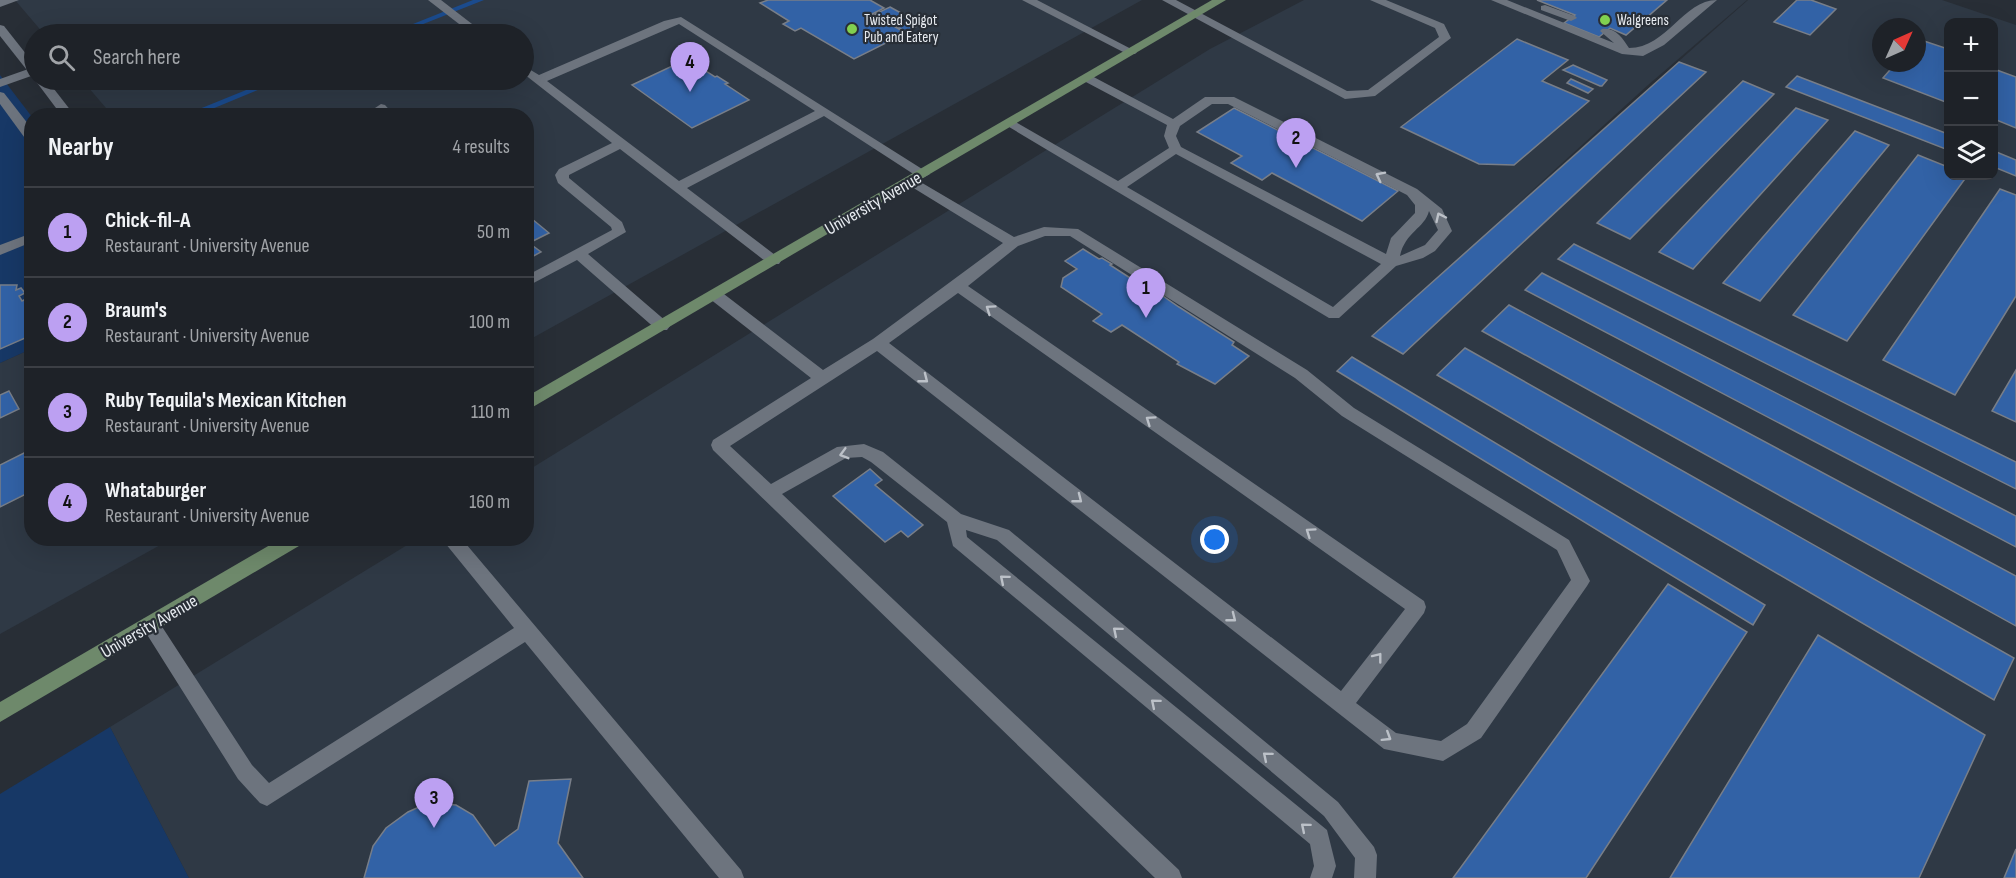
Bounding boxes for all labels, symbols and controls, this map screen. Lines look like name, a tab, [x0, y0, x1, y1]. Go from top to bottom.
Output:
place label: Twisted Spigot Pub and Eatery	[864, 11, 939, 47]
place label: Walgreens	[1617, 11, 1669, 30]
marker: Walgreens	[1598, 13, 1612, 27]
north arrow	[1872, 18, 1926, 72]
map controls	[1944, 18, 1998, 180]
button: +	[1944, 18, 1998, 72]
marker: Twisted Spigot Pub and Eatery	[845, 22, 859, 36]
search box	[24, 24, 534, 90]
icon: search	[45, 41, 78, 74]
pin: 4	[670, 42, 710, 92]
text: Search here	[93, 44, 180, 71]
button: −	[1944, 72, 1998, 126]
pin: 2	[1276, 118, 1316, 168]
button: layers	[1944, 126, 1998, 180]
text: Nearby	[48, 132, 114, 163]
text: 4 results	[453, 135, 510, 159]
street label: University Avenue	[821, 167, 925, 240]
one-way arrow	[1375, 171, 1386, 183]
text: Chick-fil-A	[105, 207, 190, 234]
one-way arrow	[1435, 213, 1447, 224]
text: 1	[64, 220, 71, 244]
text: 50 m	[477, 220, 510, 244]
text: Restaurant · University Avenue	[105, 234, 310, 258]
pin: 1	[1126, 268, 1166, 318]
text: Braum's	[105, 297, 167, 324]
one-way arrow	[986, 305, 997, 316]
text: 2	[63, 310, 72, 334]
text: 100 m	[469, 310, 510, 334]
text: Restaurant · University Avenue	[105, 324, 310, 348]
one-way arrow	[918, 372, 929, 383]
text: Ruby Tequila's Mexican Kitchen	[105, 387, 347, 414]
text: 3	[63, 400, 72, 424]
text: 110 m	[471, 400, 510, 424]
text: Restaurant · University Avenue	[105, 414, 310, 438]
one-way arrow	[1146, 416, 1157, 427]
one-way arrow	[840, 447, 850, 459]
text: Whataburger	[105, 477, 206, 504]
text: 4	[63, 490, 72, 514]
text: 160 m	[469, 490, 510, 514]
one-way arrow	[1072, 491, 1083, 502]
text: Restaurant · University Avenue	[105, 504, 310, 528]
your location	[1200, 525, 1229, 554]
one-way arrow	[1305, 528, 1316, 539]
one-way arrow	[1000, 575, 1011, 586]
street label: University Avenue	[97, 590, 201, 663]
one-way arrow	[1226, 611, 1237, 622]
one-way arrow	[1113, 627, 1124, 638]
one-way arrow	[1371, 653, 1382, 664]
one-way arrow	[1151, 699, 1162, 710]
one-way arrow	[1380, 730, 1391, 741]
one-way arrow	[1263, 752, 1274, 763]
pin: 3	[414, 778, 454, 828]
one-way arrow	[1301, 823, 1312, 834]

